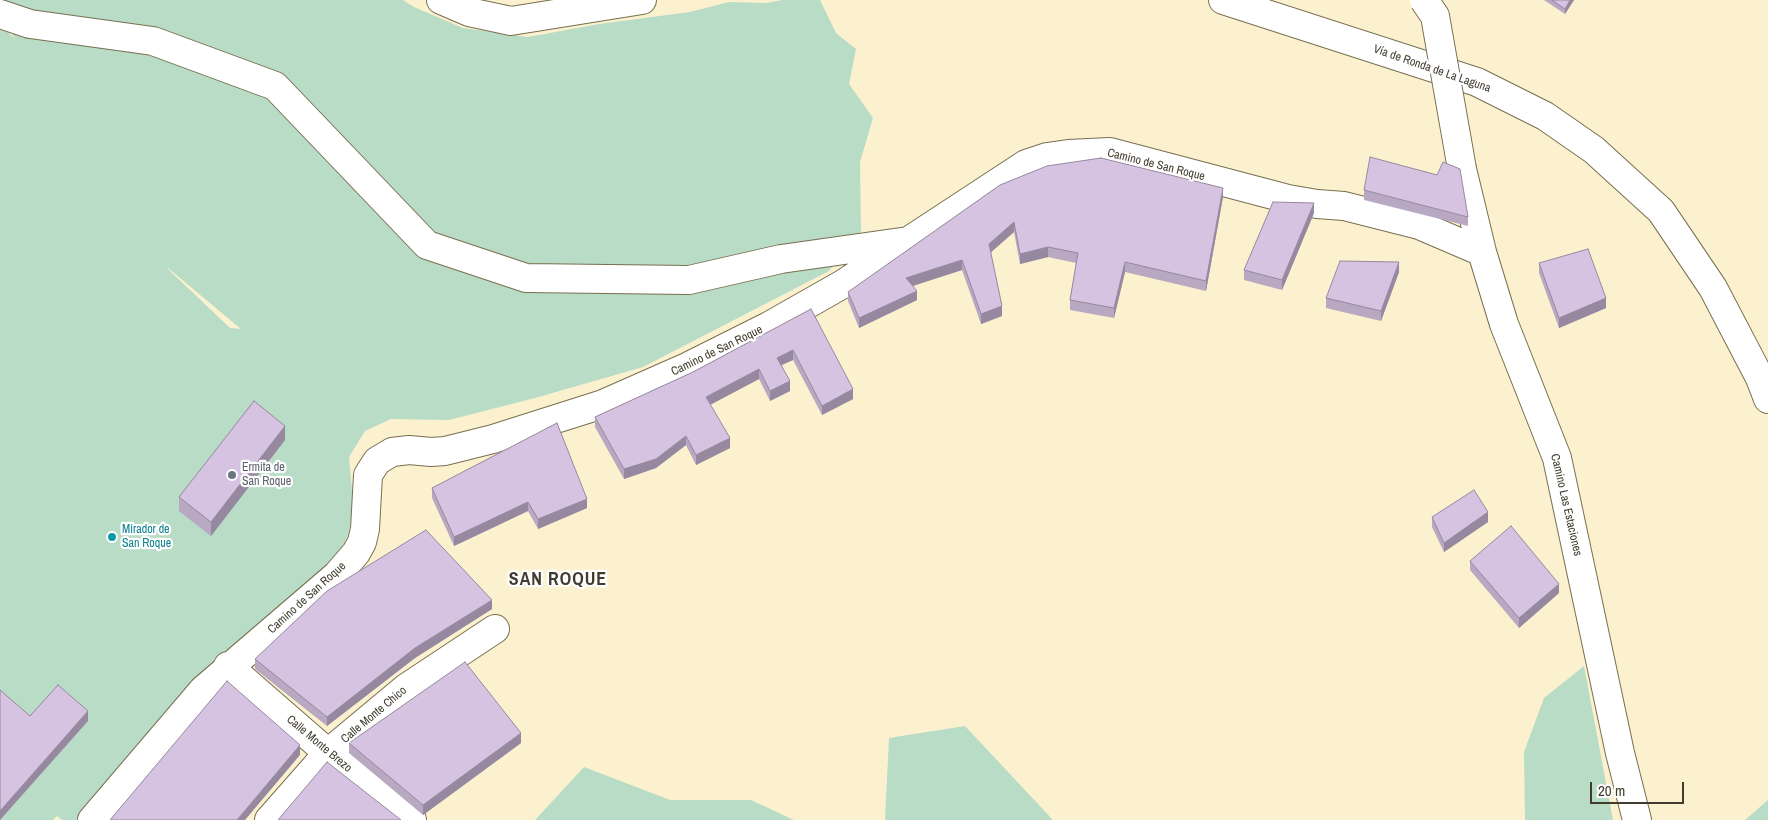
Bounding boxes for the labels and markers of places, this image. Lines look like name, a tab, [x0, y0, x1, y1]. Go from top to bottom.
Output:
place label: Ermita de San Roque	[242, 461, 291, 489]
marker: Ermita de San Roque	[226, 469, 238, 481]
place label: Mirador de San Roque	[122, 523, 171, 551]
marker: Mirador de San Roque	[106, 531, 118, 543]

